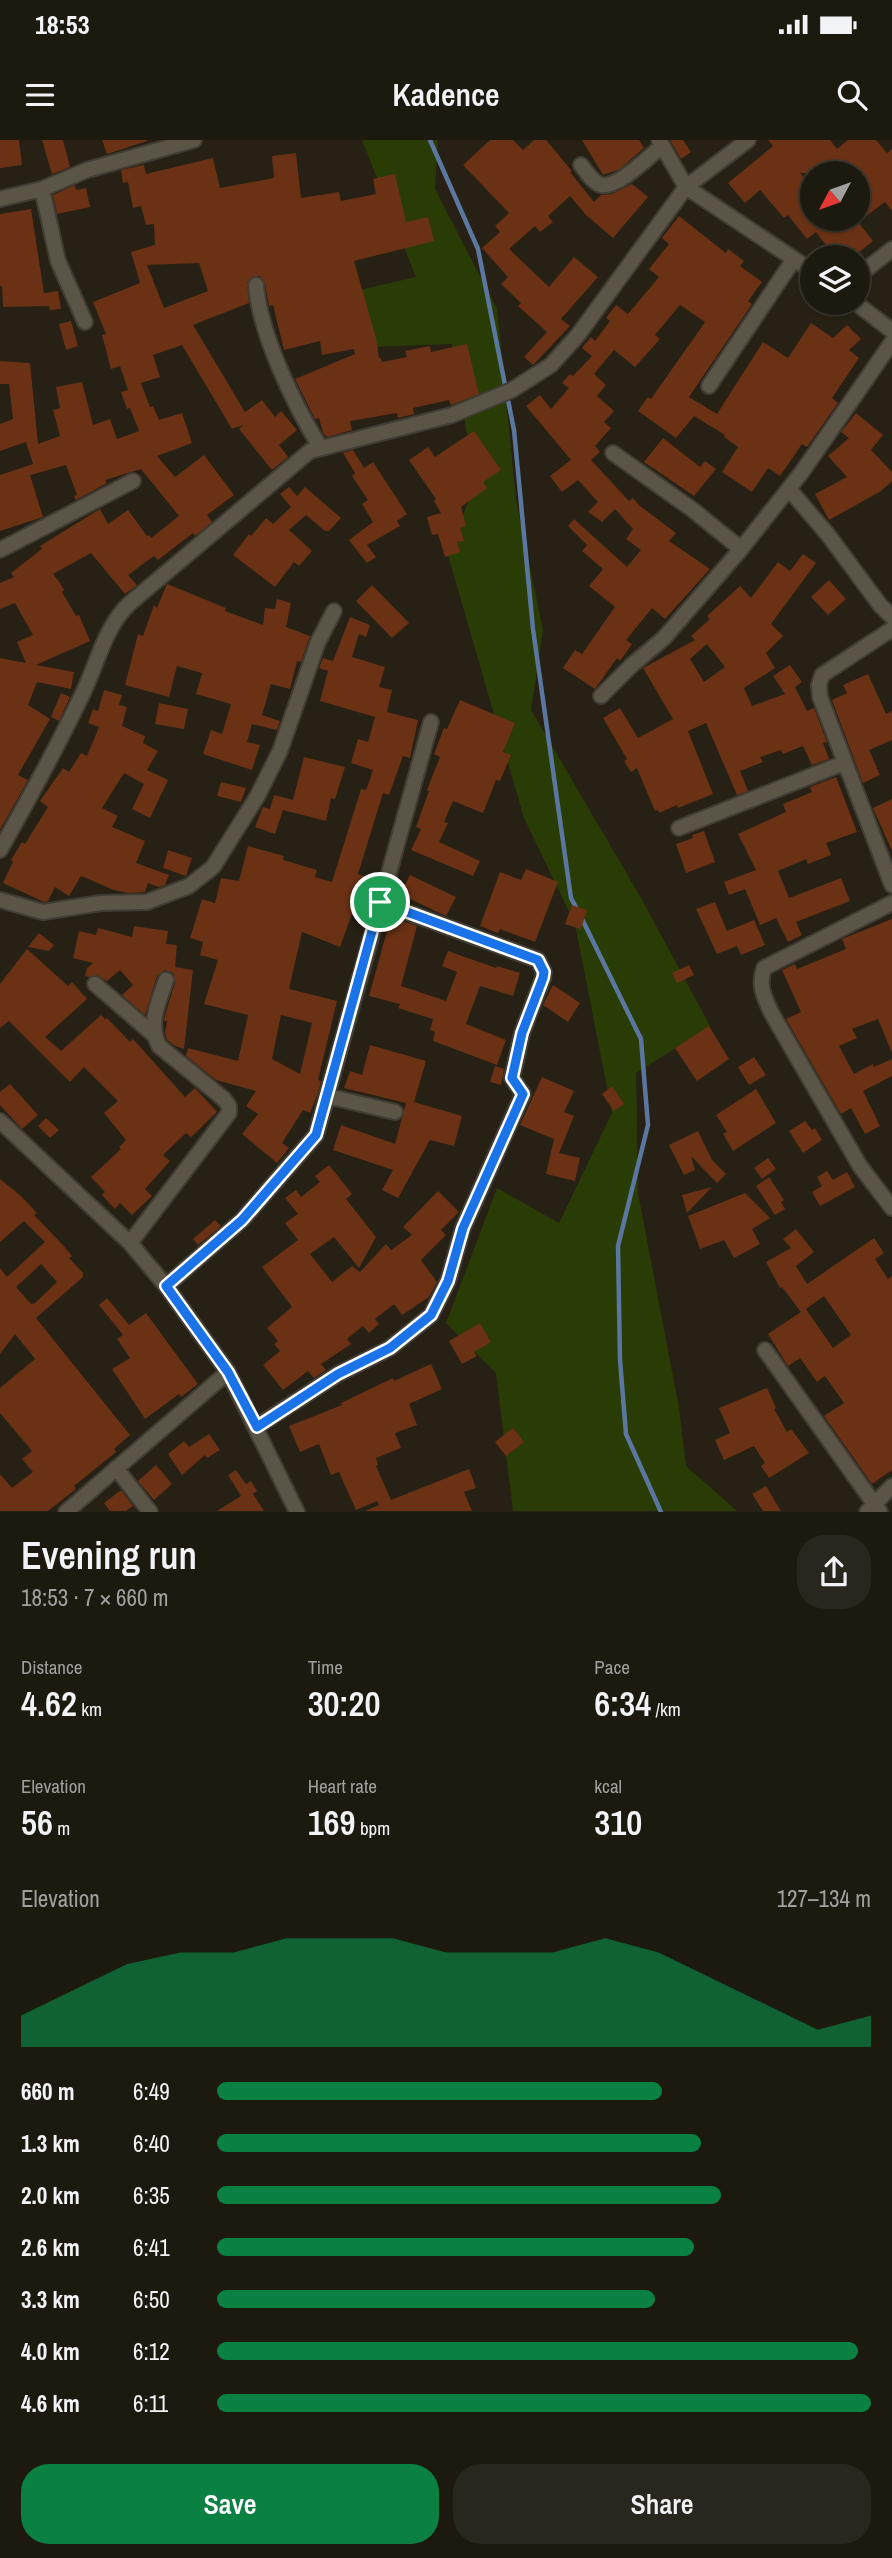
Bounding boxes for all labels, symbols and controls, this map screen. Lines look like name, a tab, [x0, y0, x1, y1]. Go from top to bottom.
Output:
text: 18:53	[35, 7, 90, 42]
text: Kadence	[392, 73, 500, 116]
icon: menu	[21, 76, 59, 114]
icon: search	[833, 76, 871, 114]
north arrow	[800, 161, 870, 231]
map controls	[800, 161, 870, 315]
button: layers	[800, 245, 870, 315]
pin	[350, 872, 410, 932]
icon: arrive	[361, 883, 399, 921]
text: Evening run	[21, 1530, 197, 1581]
button: share	[797, 1535, 871, 1609]
text: 18:53 · 7 × 660 m	[21, 1582, 168, 1613]
text: Distance	[21, 1654, 82, 1680]
text: Time	[308, 1654, 343, 1680]
text: Pace	[594, 1654, 630, 1680]
text: 4.62	[21, 1680, 77, 1727]
text: 30:20	[308, 1680, 381, 1727]
text: 6:34	[594, 1680, 651, 1727]
text: km	[77, 1696, 102, 1722]
text: /km	[651, 1696, 681, 1722]
text: Elevation	[21, 1773, 86, 1799]
text: Heart rate	[308, 1773, 377, 1799]
text: kcal	[594, 1773, 622, 1799]
text: 56	[21, 1799, 53, 1846]
text: 169	[308, 1799, 356, 1846]
text: 310	[594, 1799, 642, 1846]
text: m	[53, 1815, 70, 1841]
text: bpm	[356, 1815, 390, 1841]
text: Elevation	[21, 1883, 100, 1914]
text: 127–134 m	[777, 1883, 871, 1914]
text: 660 m	[21, 2076, 74, 2107]
text: 6:49	[133, 2076, 170, 2107]
text: 1.3 km	[21, 2128, 80, 2159]
text: 6:40	[133, 2128, 170, 2159]
text: 2.0 km	[21, 2180, 80, 2211]
text: 6:35	[133, 2180, 170, 2211]
text: 2.6 km	[21, 2232, 80, 2263]
text: 6:41	[133, 2232, 170, 2263]
text: 3.3 km	[21, 2284, 80, 2315]
text: 6:50	[133, 2284, 170, 2315]
text: 4.0 km	[21, 2336, 80, 2367]
text: 6:12	[133, 2336, 170, 2367]
text: 4.6 km	[21, 2388, 80, 2419]
text: 6:11	[133, 2388, 168, 2419]
button: Save	[21, 2464, 439, 2544]
button: Share	[453, 2464, 871, 2544]

